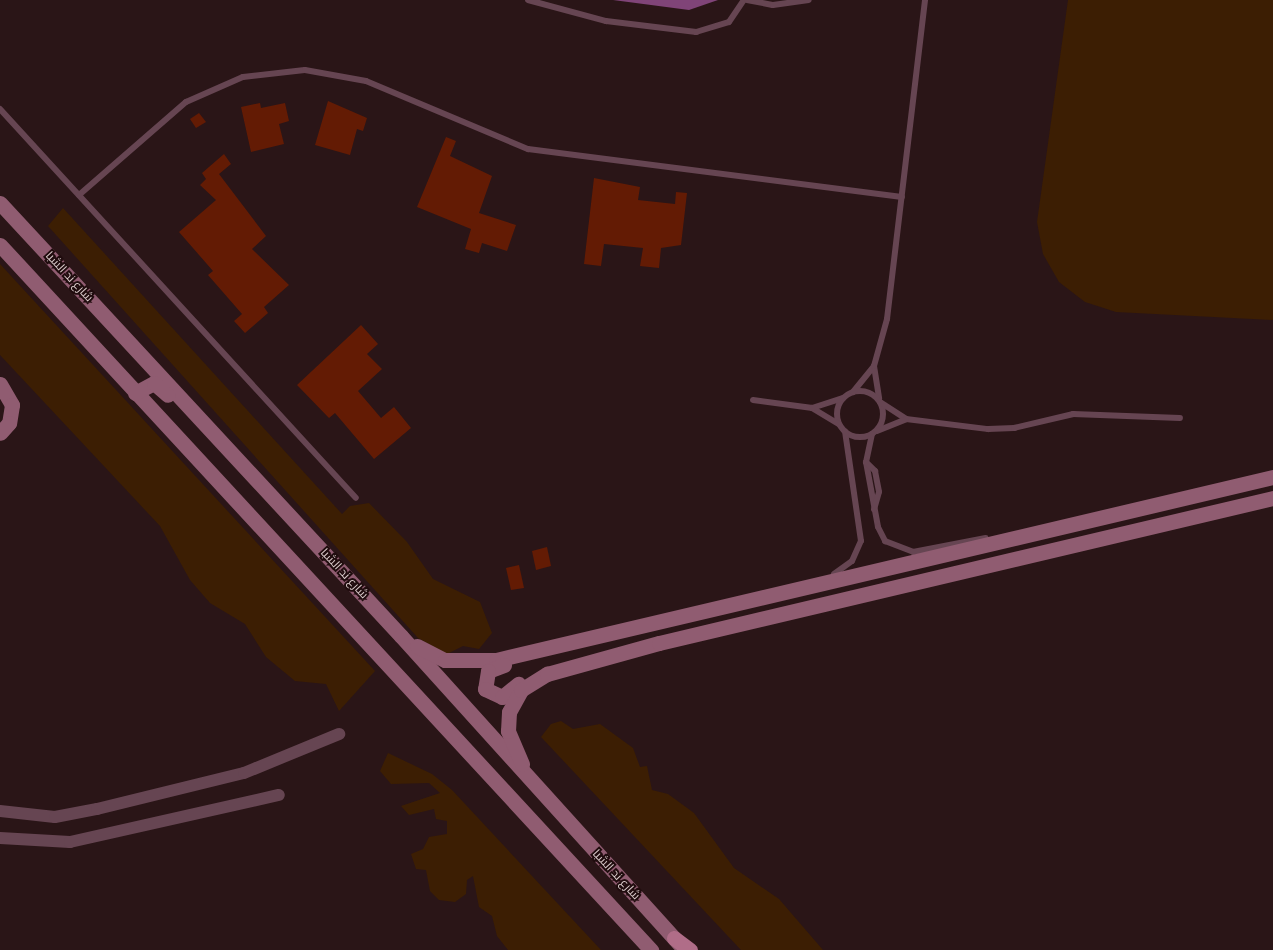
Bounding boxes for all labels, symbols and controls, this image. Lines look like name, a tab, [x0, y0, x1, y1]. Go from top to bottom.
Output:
street label: شارع ند الشبا	[42, 249, 96, 305]
street label: شارع ند الشبا	[317, 546, 371, 602]
street label: شارع ند الشبا	[589, 847, 643, 903]

